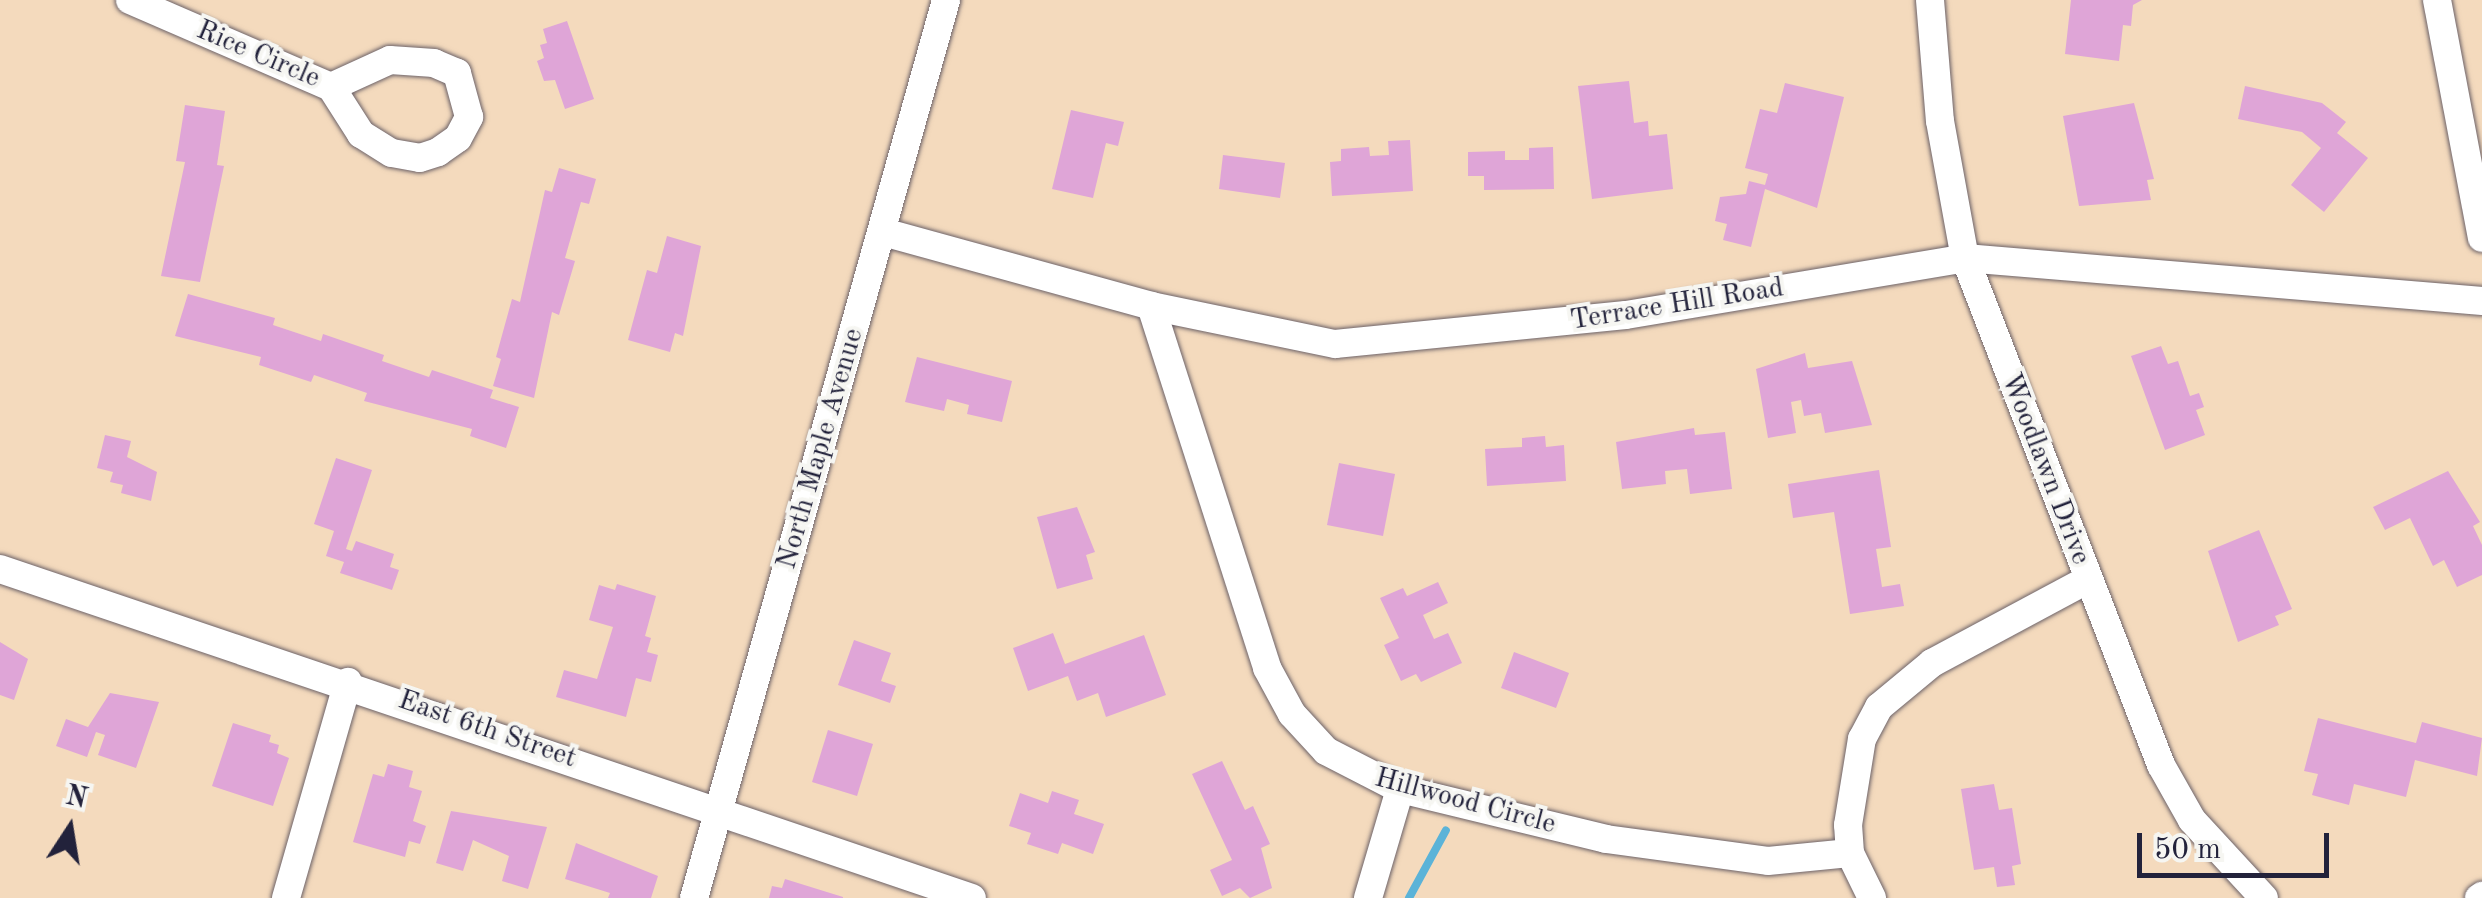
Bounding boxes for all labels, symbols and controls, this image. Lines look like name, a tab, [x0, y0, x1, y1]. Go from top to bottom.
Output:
street label: Rice Circle	[191, 14, 325, 96]
street label: Terrace Hill Road	[1568, 272, 1786, 338]
street label: North Maple Avenue	[771, 325, 871, 573]
street label: Woodlawn Drive	[1993, 369, 2097, 569]
street label: East 6th Street	[393, 684, 581, 776]
street label: Hillwood Circle	[1371, 762, 1559, 842]
north arrow	[20, 778, 120, 878]
text: N	[63, 783, 90, 815]
scale bar	[2142, 813, 2334, 875]
text: 50 m	[2154, 835, 2221, 865]

